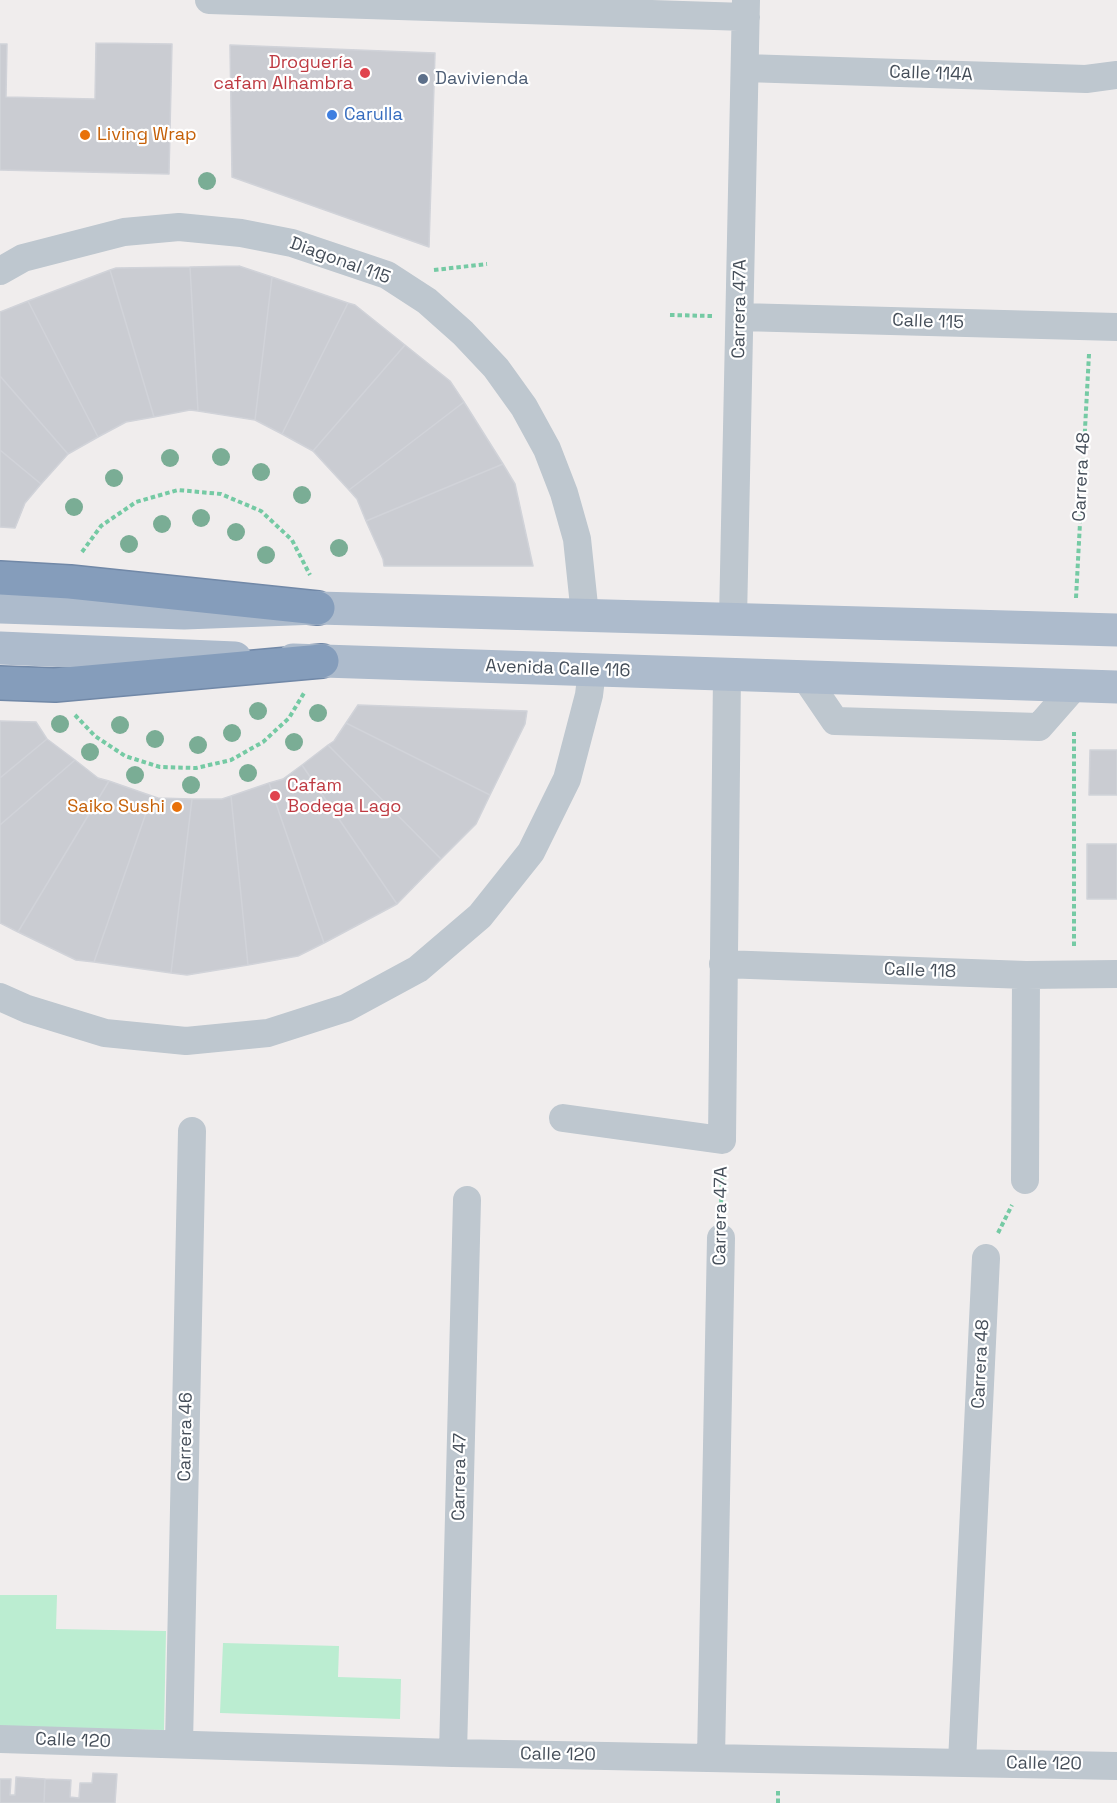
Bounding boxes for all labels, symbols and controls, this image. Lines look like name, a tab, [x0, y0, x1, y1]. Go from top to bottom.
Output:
place label: Droguería cafam Alhambra	[213, 52, 353, 94]
street label: Calle 114A	[889, 62, 973, 86]
marker: Droguería cafam Alhambra	[358, 66, 372, 80]
place label: Davivienda	[435, 68, 529, 90]
marker: Davivienda	[416, 72, 430, 86]
place label: Carulla	[344, 104, 403, 126]
marker: Carulla	[325, 108, 339, 122]
place label: Living Wrap	[97, 124, 197, 146]
marker: Living Wrap	[78, 128, 92, 142]
street label: Diagonal 115	[287, 233, 393, 289]
street label: Carrera 47A	[728, 259, 752, 359]
street label: Calle 115	[892, 310, 964, 334]
street label: Carrera 48	[1069, 432, 1095, 522]
street label: Avenida Calle 116	[485, 656, 631, 682]
place label: Cafam Bodega Lago	[287, 775, 401, 818]
marker: Cafam Bodega Lago	[268, 789, 282, 803]
place label: Saiko Sushi	[67, 796, 165, 818]
marker: Saiko Sushi	[170, 800, 184, 814]
street label: Calle 118	[884, 959, 956, 983]
street label: Carrera 47A	[709, 1166, 733, 1266]
street label: Carrera 48	[968, 1319, 994, 1409]
street label: Carrera 46	[174, 1392, 198, 1482]
street label: Carrera 47	[448, 1433, 472, 1521]
street label: Calle 120	[35, 1729, 111, 1753]
street label: Calle 120	[520, 1744, 596, 1766]
street label: Calle 120	[1006, 1753, 1082, 1775]

